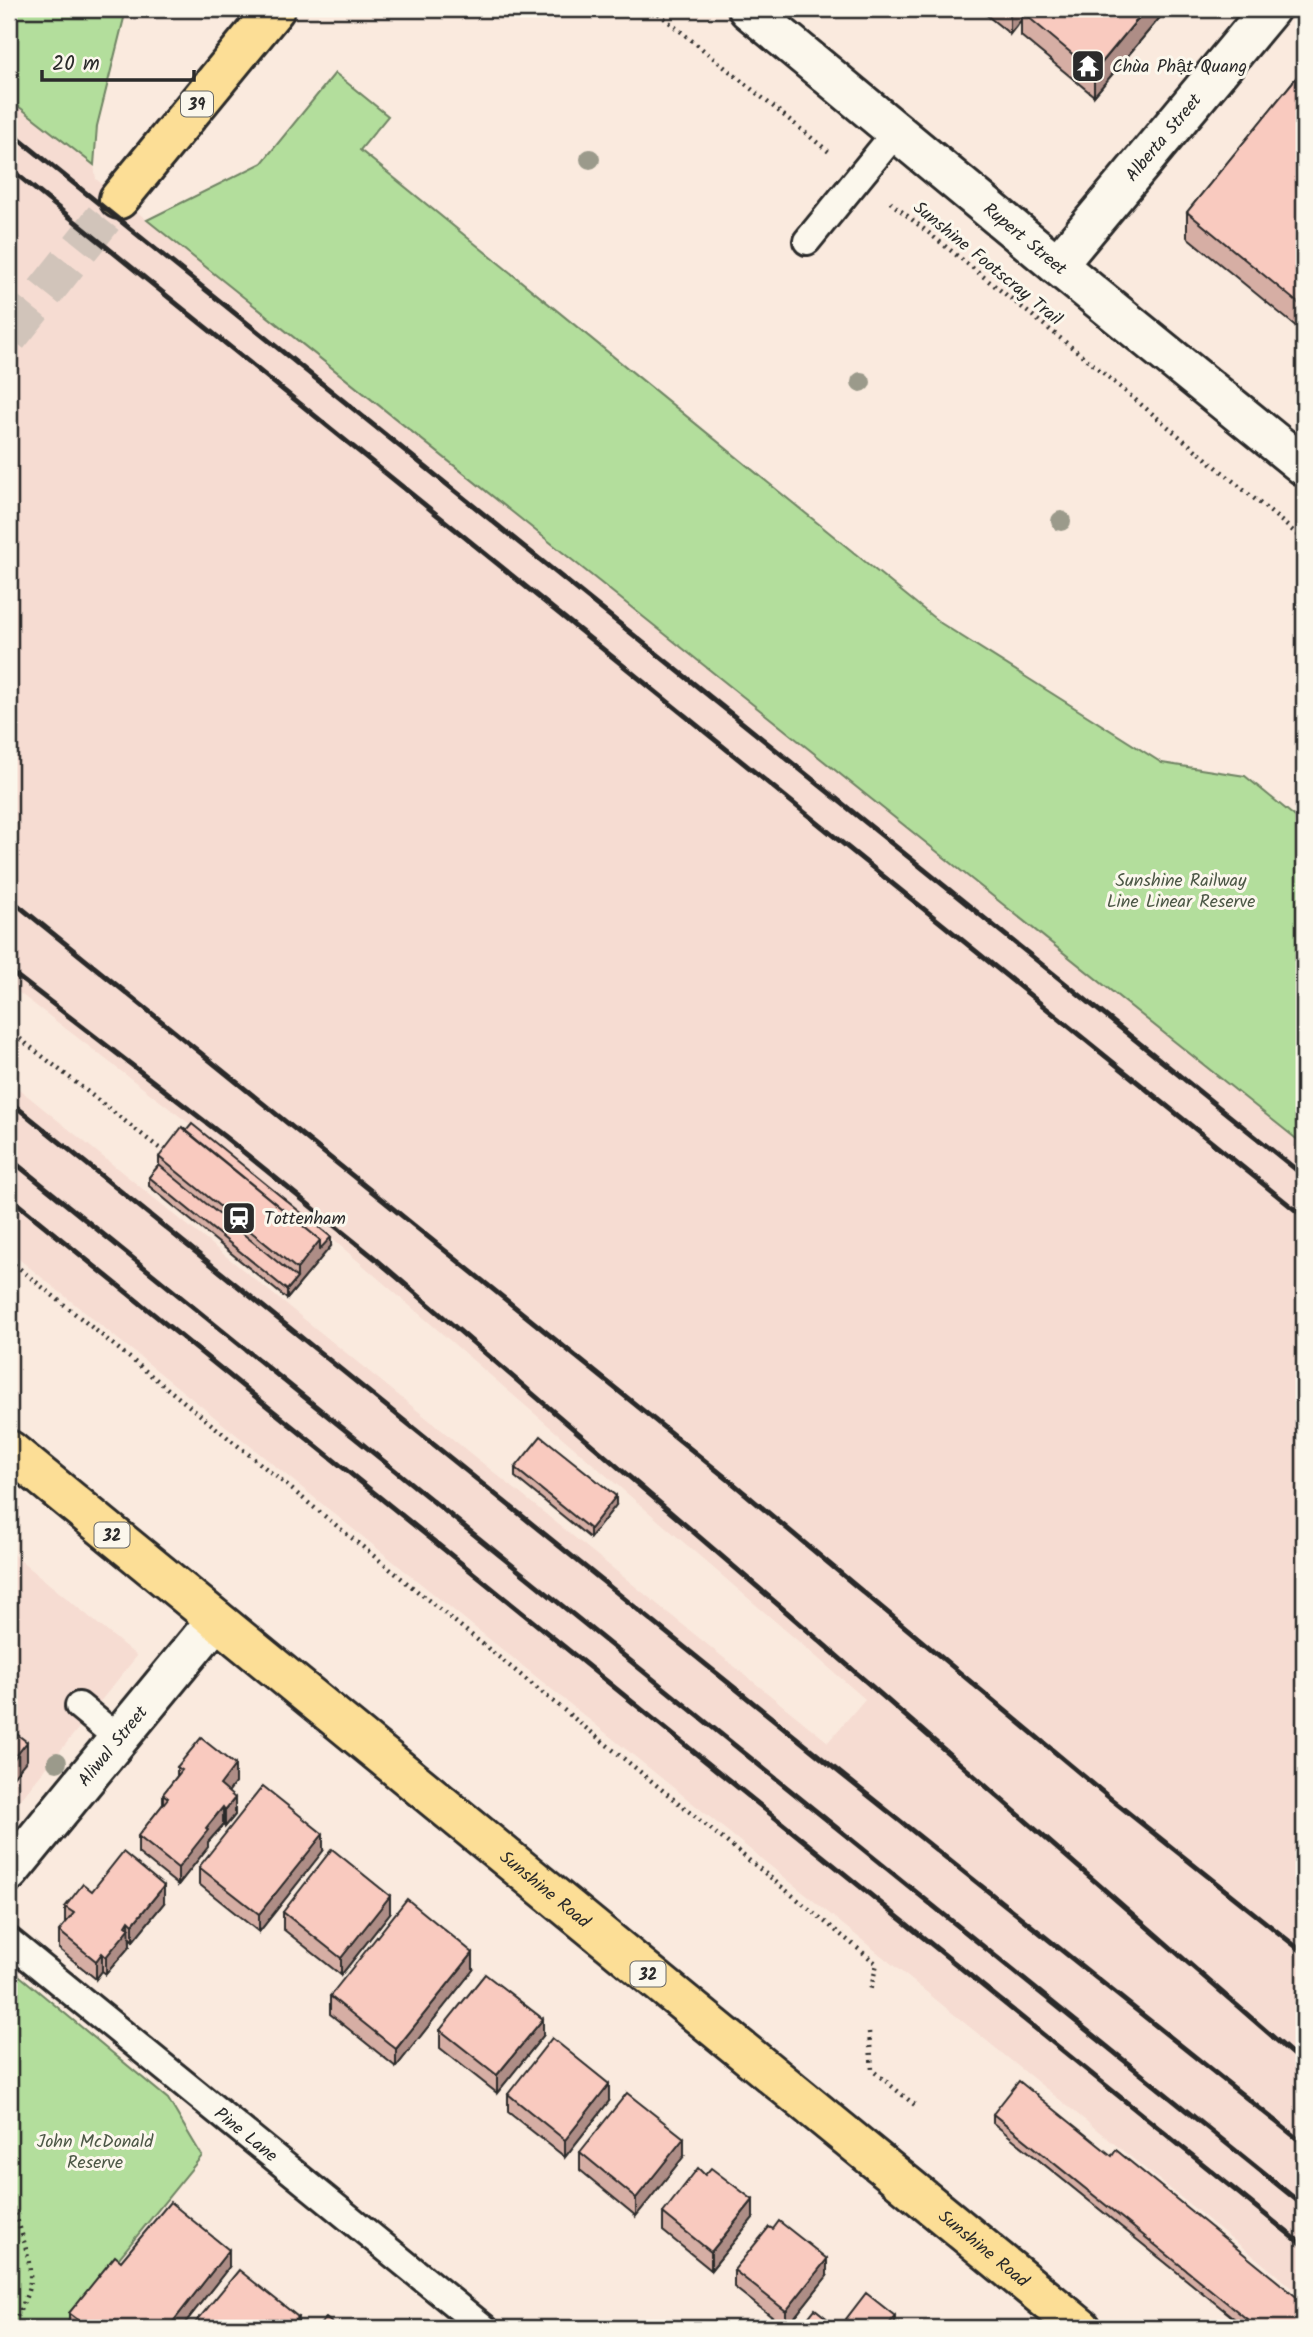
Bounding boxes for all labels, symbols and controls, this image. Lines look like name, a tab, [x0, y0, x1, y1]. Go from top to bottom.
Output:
scale bar	[42, 38, 194, 82]
temple icon: Chùa Phật Quang	[1069, 47, 1107, 85]
text: 20 m	[52, 48, 100, 81]
place label: Chùa Phật Quang	[1112, 53, 1247, 82]
street label: Alberta Street	[1119, 87, 1210, 189]
road number: 39	[181, 92, 213, 116]
street label: Sunshine Footscray Trail	[906, 195, 1069, 334]
street label: Rupert Street	[976, 196, 1073, 284]
park label: Sunshine Railway Line Linear Reserve	[1107, 867, 1255, 917]
station icon: Tottenham	[220, 1199, 258, 1237]
place label: Tottenham	[264, 1205, 346, 1234]
road number: 32	[94, 1522, 130, 1548]
street label: Aliwal Street	[71, 1699, 156, 1794]
street label: Sunshine Road	[492, 1844, 597, 1937]
road number: 32	[630, 1962, 666, 1986]
street label: Pine Lane	[207, 2101, 284, 2170]
park label: John McDonald Reserve	[37, 2128, 154, 2178]
street label: Sunshine Road	[931, 2203, 1036, 2296]

